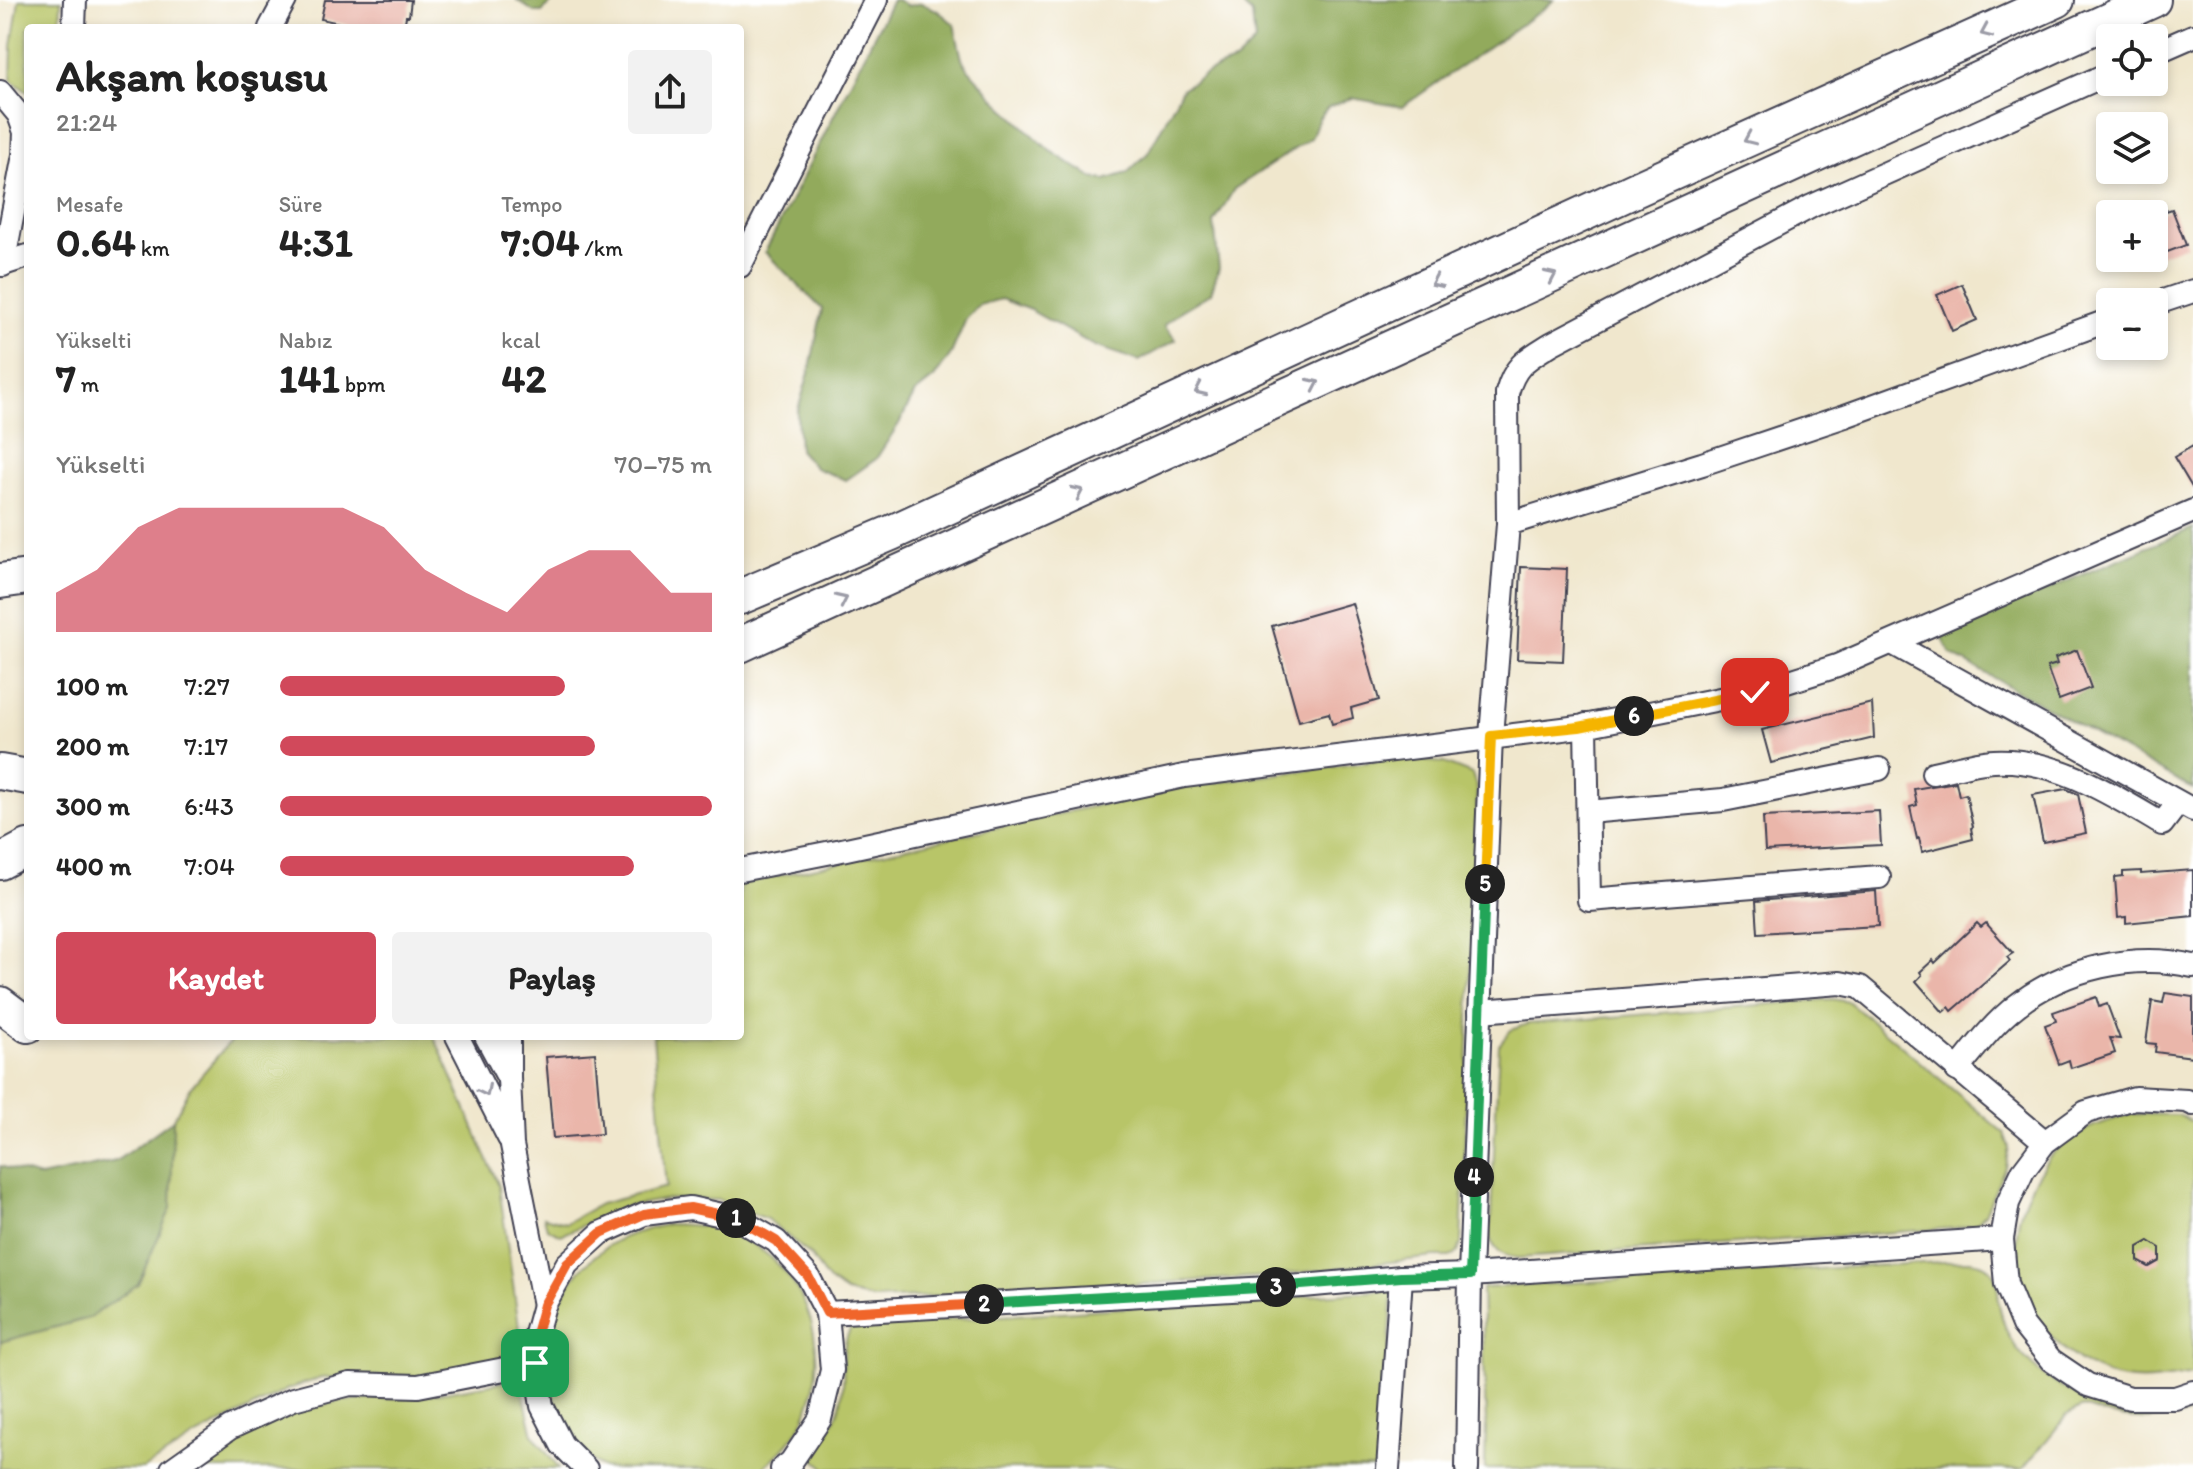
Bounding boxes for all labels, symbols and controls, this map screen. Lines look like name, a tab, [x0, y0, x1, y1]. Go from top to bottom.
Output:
one-way arrow	[1980, 22, 1994, 38]
map controls	[2096, 24, 2168, 360]
button: locate	[2096, 24, 2168, 96]
text: Akşam koşusu	[56, 49, 328, 102]
button: share	[628, 50, 712, 134]
text: 21:24	[56, 106, 117, 138]
button: layers	[2096, 112, 2168, 184]
one-way arrow	[1743, 129, 1757, 145]
text: Mesafe	[56, 191, 123, 218]
text: Süre	[279, 191, 322, 218]
text: Tempo	[501, 191, 563, 218]
button: +	[2096, 200, 2168, 272]
text: 0.64	[56, 218, 136, 266]
text: 4:31	[279, 218, 353, 266]
text: 7:04	[501, 218, 580, 266]
text: km	[136, 235, 170, 262]
text: /km	[580, 235, 623, 262]
one-way arrow	[1543, 269, 1557, 285]
one-way arrow	[1430, 272, 1444, 288]
button: −	[2096, 288, 2168, 360]
text: Yükselti	[56, 327, 132, 354]
text: Nabız	[279, 327, 332, 354]
text: kcal	[501, 327, 540, 354]
text: 7	[56, 354, 76, 402]
text: 141	[279, 354, 340, 402]
text: 42	[501, 354, 546, 402]
text: m	[76, 371, 99, 398]
text: bpm	[340, 371, 386, 398]
one-way arrow	[1306, 378, 1321, 394]
one-way arrow	[1194, 380, 1208, 396]
text: Yükselti	[56, 448, 145, 480]
text: 70–75 m	[614, 448, 712, 480]
one-way arrow	[1070, 486, 1084, 502]
one-way arrow	[833, 594, 848, 610]
pin	[1721, 658, 1789, 726]
text: 100 m	[56, 670, 128, 702]
text: 7:27	[184, 670, 230, 702]
icon: check	[1733, 670, 1777, 714]
pin: 6	[1614, 696, 1654, 736]
text: 6	[1628, 702, 1640, 729]
text: 200 m	[56, 730, 129, 762]
text: 7:17	[184, 730, 228, 762]
text: 300 m	[56, 790, 130, 822]
text: 6:43	[184, 790, 234, 822]
text: 400 m	[56, 850, 131, 882]
text: 7:04	[184, 850, 235, 882]
pin: 5	[1465, 864, 1505, 904]
text: 5	[1479, 870, 1491, 897]
button: Kaydet	[56, 932, 376, 1024]
button: Paylaş	[392, 932, 712, 1024]
one-way arrow	[475, 1082, 490, 1097]
pin: 4	[1454, 1157, 1494, 1197]
text: 4	[1467, 1163, 1481, 1190]
pin: 1	[716, 1198, 756, 1238]
text: 1	[731, 1204, 741, 1231]
pin: 3	[1256, 1267, 1296, 1307]
text: 3	[1270, 1273, 1282, 1300]
pin: 2	[964, 1284, 1004, 1324]
text: 2	[978, 1290, 990, 1317]
pin	[501, 1329, 569, 1397]
icon: arrive	[513, 1341, 557, 1385]

